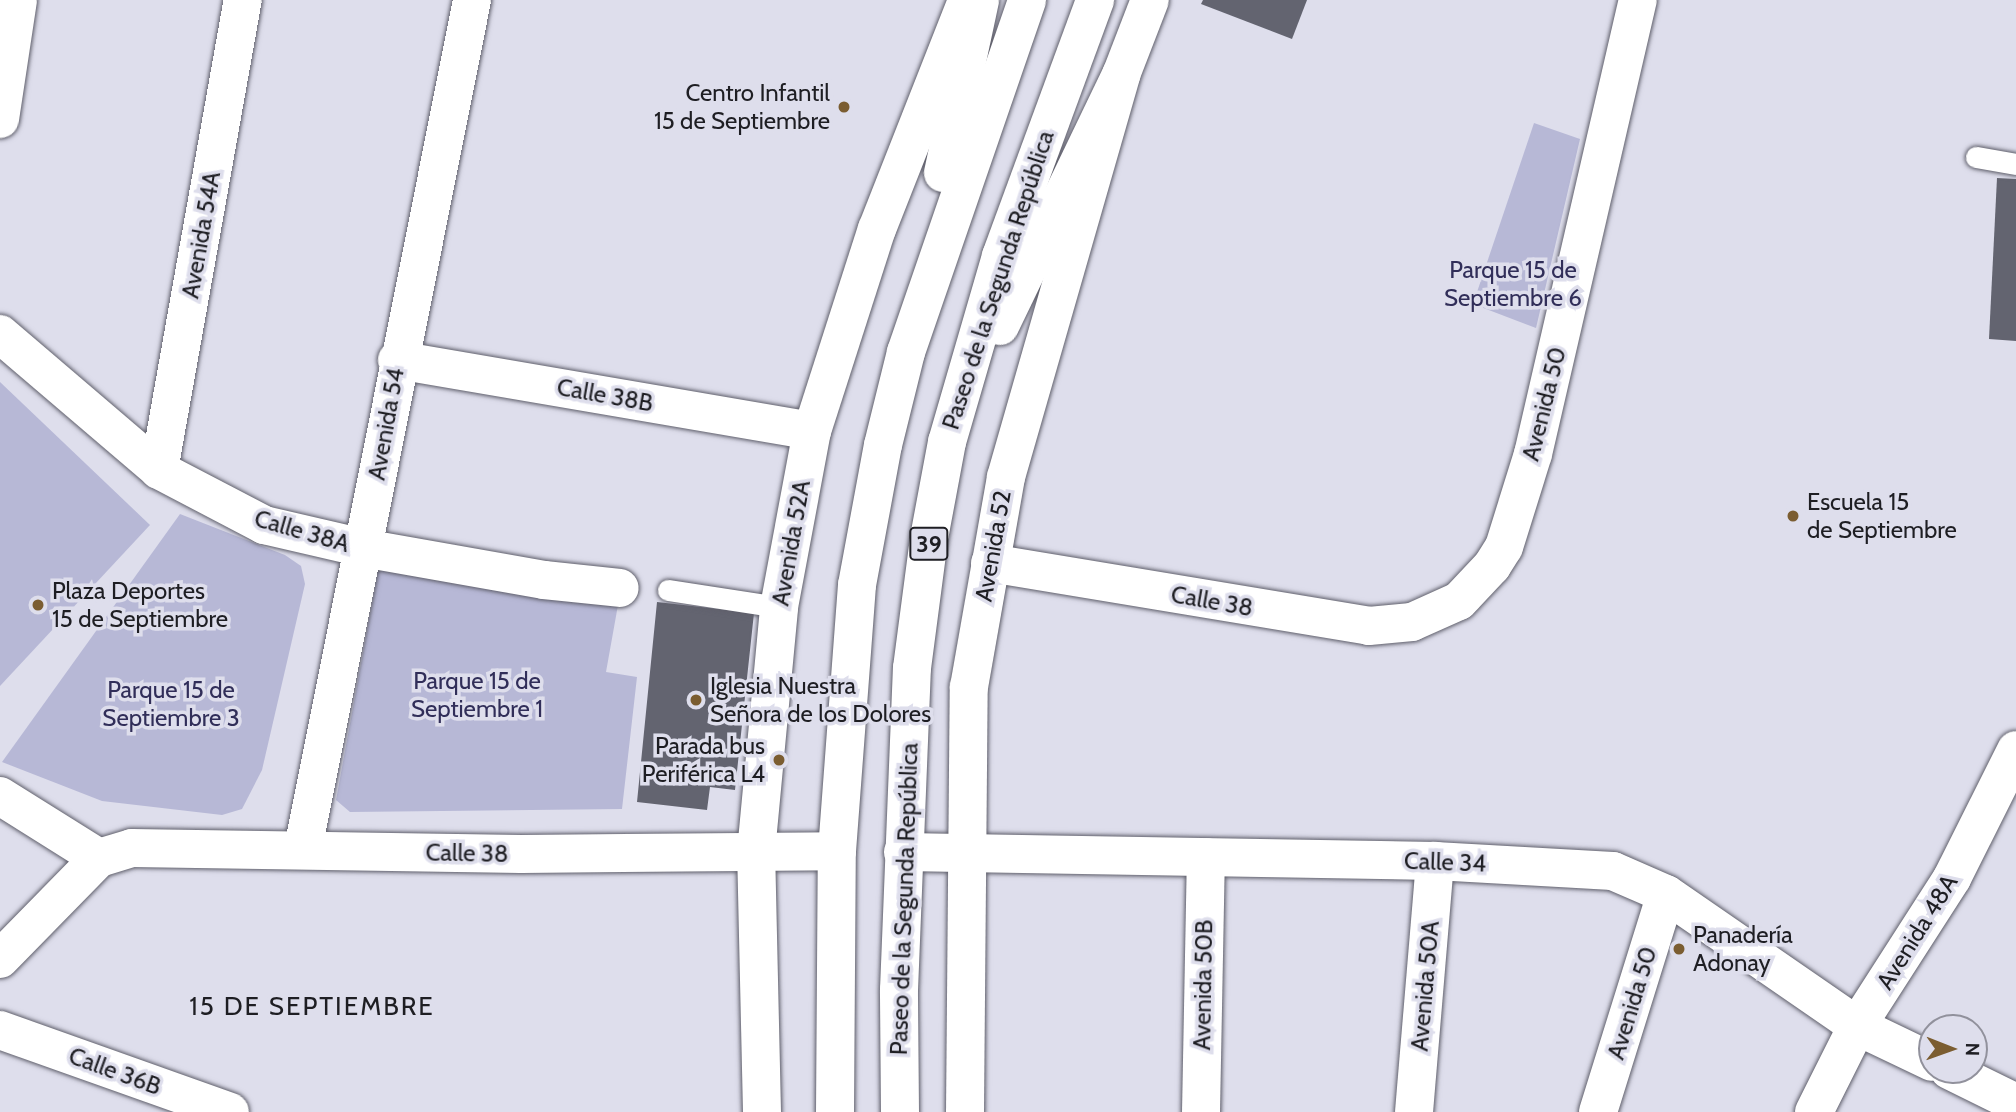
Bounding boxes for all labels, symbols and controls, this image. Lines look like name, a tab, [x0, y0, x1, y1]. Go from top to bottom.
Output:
place label: Centro Infantil 15 de Septiembre	[654, 79, 830, 135]
marker: Centro Infantil 15 de Septiembre	[836, 99, 852, 115]
street label: Paseo de la Segunda República	[936, 127, 1060, 433]
street label: Avenida 54A	[176, 169, 226, 301]
park label: Parque 15 de Septiembre 6	[1444, 256, 1582, 312]
street label: Avenida 50	[1516, 344, 1572, 464]
street label: Avenida 54	[362, 366, 410, 482]
street label: Calle 38B	[555, 372, 655, 418]
street label: Avenida 52A	[766, 478, 816, 608]
street label: Avenida 52	[969, 488, 1017, 604]
place label: Escuela 15 de Septiembre	[1807, 488, 1957, 544]
street label: Calle 38A	[251, 504, 353, 558]
marker: Escuela 15 de Septiembre	[1785, 508, 1801, 524]
road number: 39	[908, 524, 950, 564]
place label: Plaza Deportes 15 de Septiembre	[52, 577, 228, 633]
street label: Calle 38	[1169, 580, 1255, 622]
marker: Plaza Deportes 15 de Septiembre	[30, 597, 46, 613]
park label: Parque 15 de Septiembre 1	[411, 667, 543, 723]
place label: Iglesia Nuestra Señora de los Dolores	[710, 672, 931, 728]
park label: Parque 15 de Septiembre 3	[102, 676, 240, 732]
marker: Iglesia Nuestra Señora de los Dolores	[688, 692, 704, 708]
place label: Parada bus Periférica L4	[642, 732, 765, 788]
street label: Paseo de la Segunda República	[884, 742, 924, 1056]
marker: Parada bus Periférica L4	[771, 752, 787, 768]
street label: Calle 38	[425, 838, 509, 868]
street label: Calle 34	[1403, 846, 1487, 878]
street label: Avenida 48A	[1870, 869, 1964, 995]
street label: Avenida 50B	[1187, 919, 1219, 1051]
street label: Avenida 50A	[1405, 920, 1445, 1052]
place label: Panadería Adonay	[1693, 921, 1793, 977]
marker: Panadería Adonay	[1671, 941, 1687, 957]
street label: Avenida 50	[1601, 943, 1663, 1063]
district label: 15 DE SEPTIEMBRE	[191, 991, 433, 1023]
north arrow	[1918, 1014, 1988, 1084]
street label: Calle 36B	[65, 1041, 165, 1101]
text: N	[1961, 1042, 1984, 1056]

